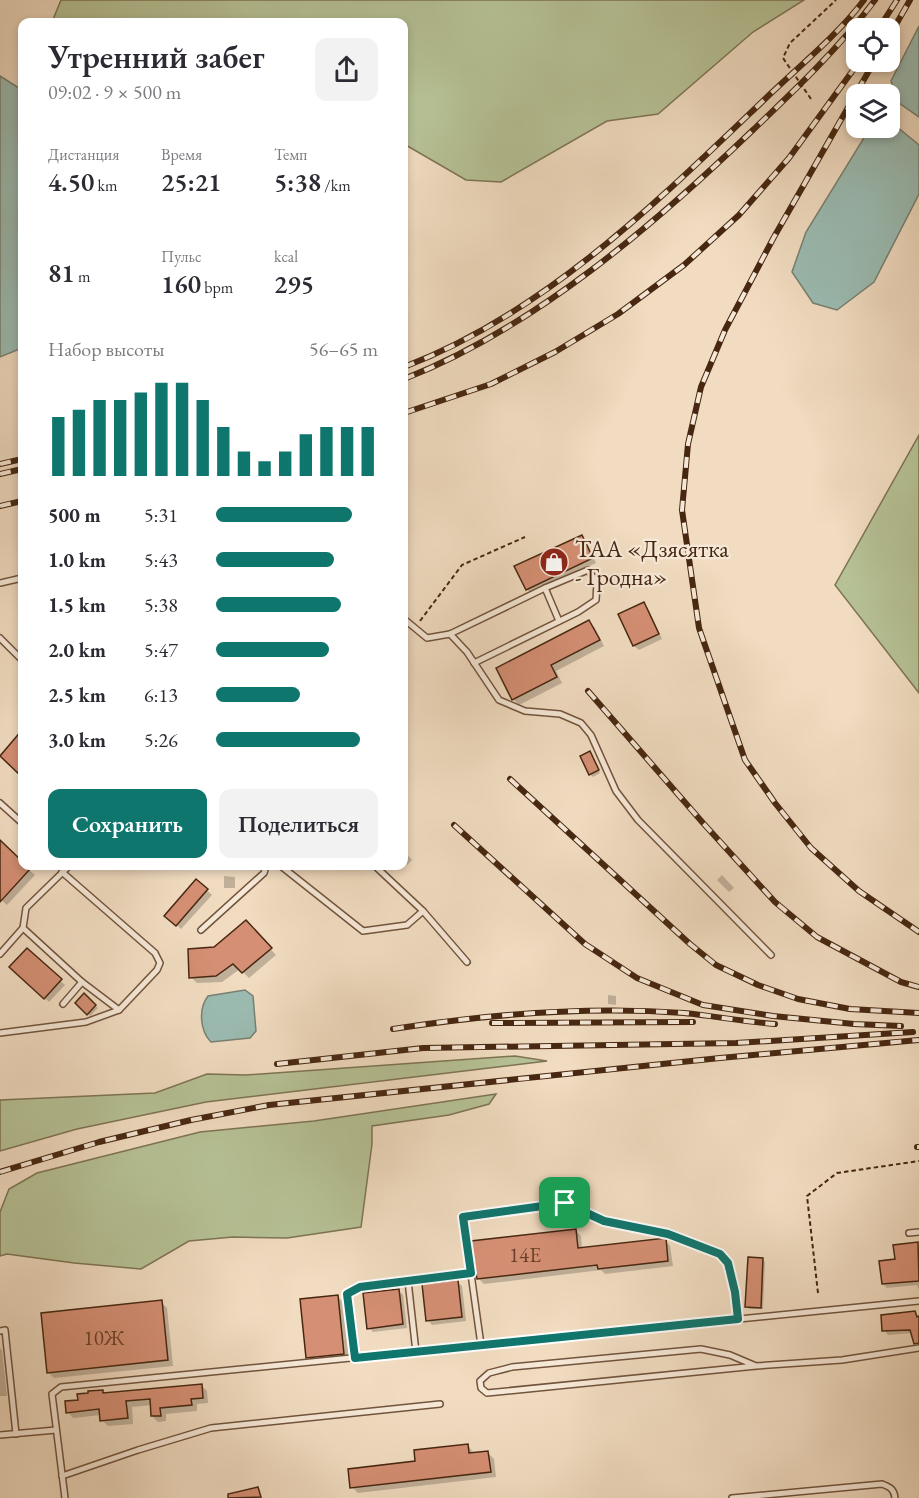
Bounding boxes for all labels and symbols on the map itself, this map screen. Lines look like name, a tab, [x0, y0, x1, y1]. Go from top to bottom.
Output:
place label: ТАА «Дзясятка - Гродна»	[575, 533, 729, 592]
shop icon: ТАА «Дзясятка - Гродна»	[538, 546, 570, 578]
pin	[539, 1177, 590, 1228]
house number: 14Е	[509, 1241, 541, 1268]
house number: 10Ж	[84, 1324, 125, 1351]

